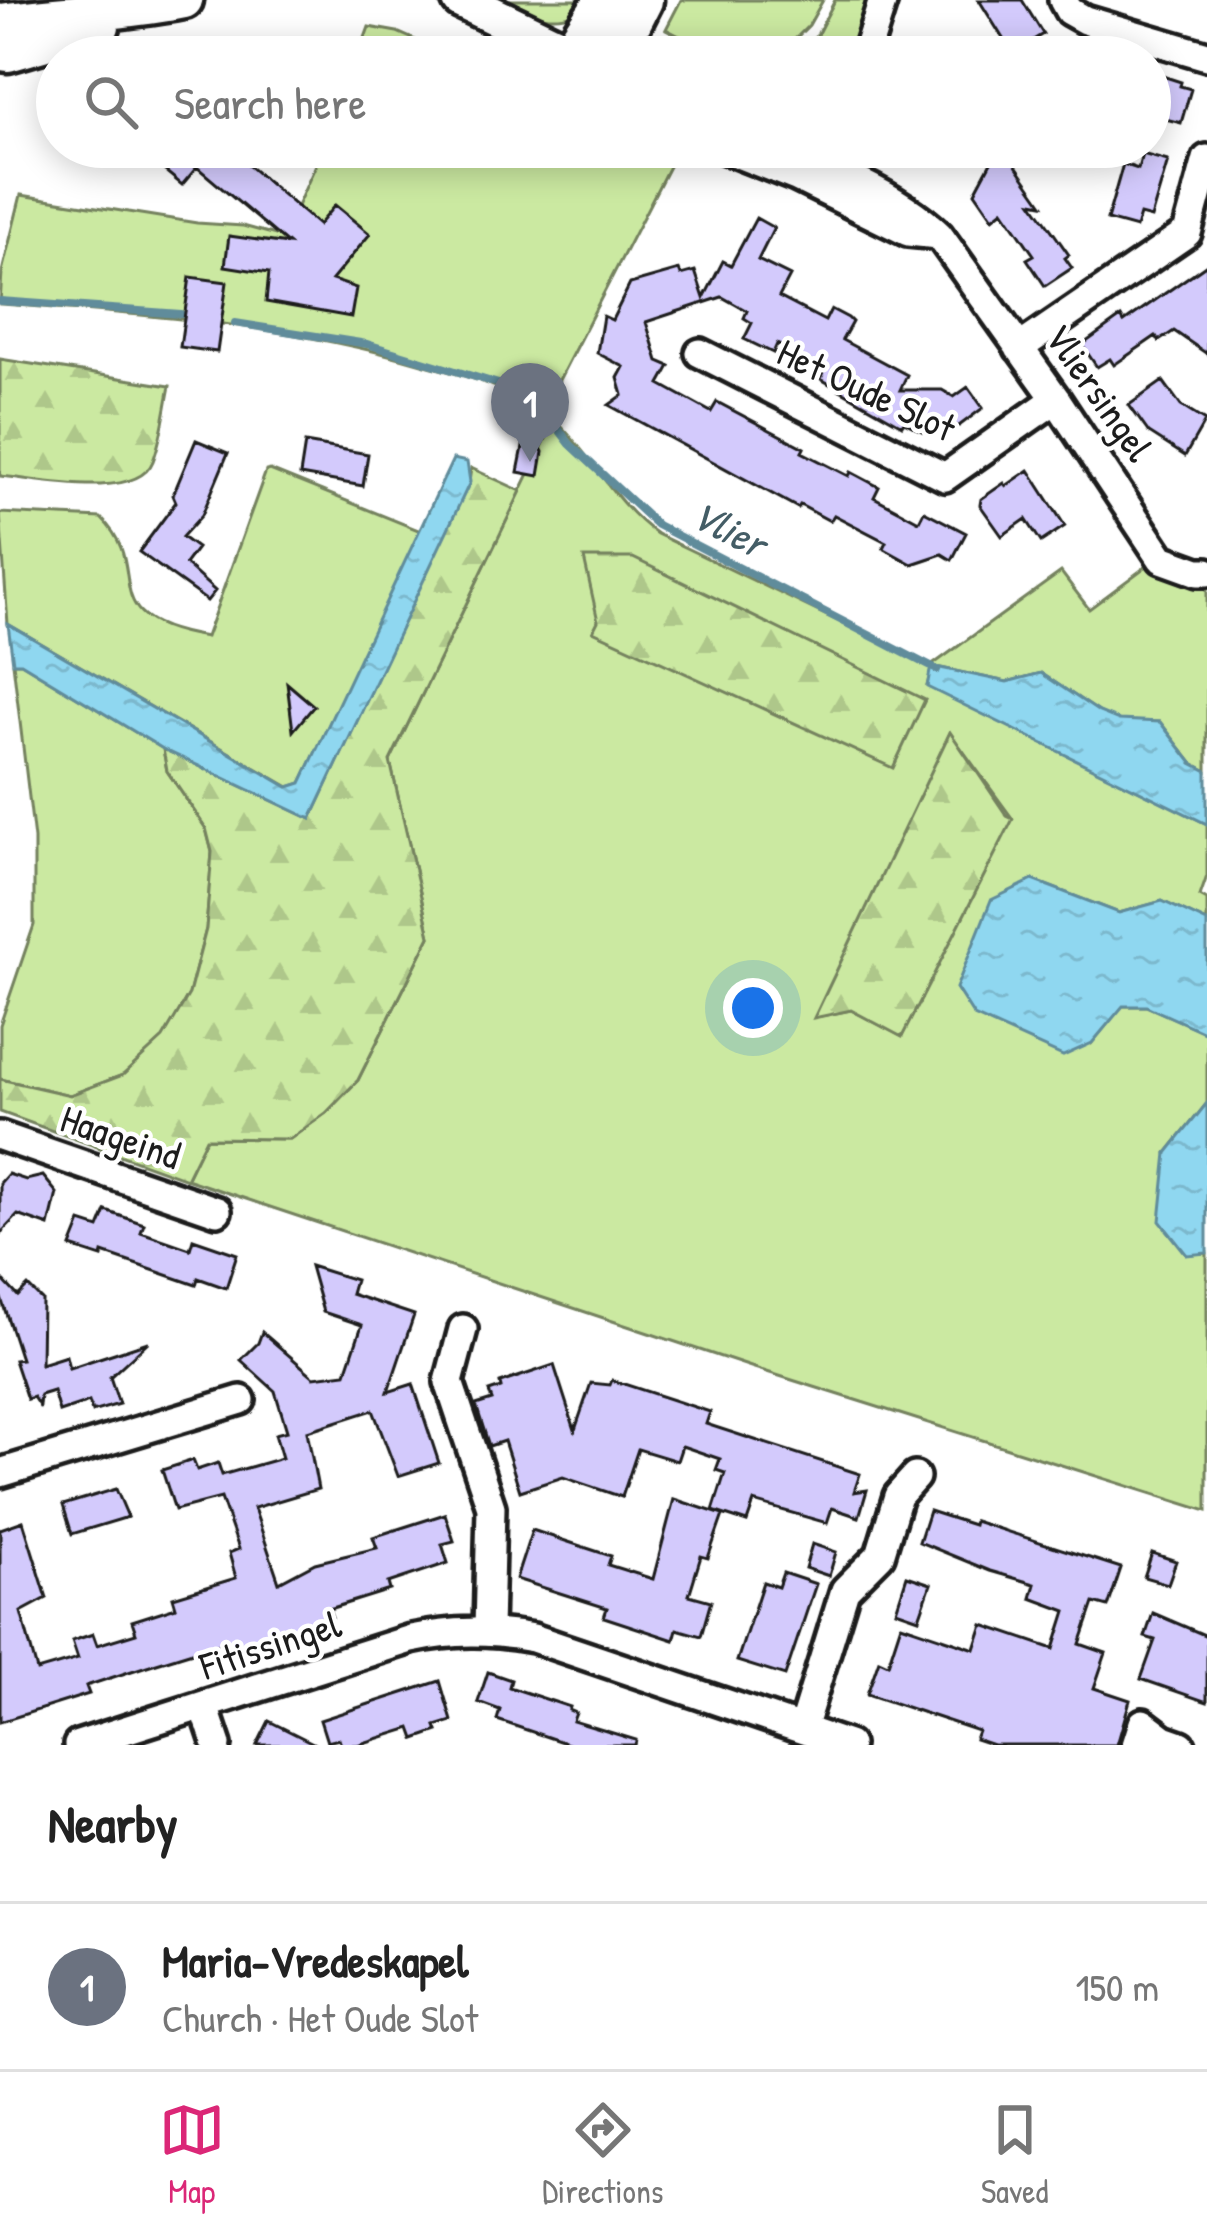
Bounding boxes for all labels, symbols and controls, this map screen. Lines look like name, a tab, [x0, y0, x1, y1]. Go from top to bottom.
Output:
search box	[36, 36, 1171, 168]
icon: search	[78, 69, 144, 135]
text: Search here	[174, 72, 366, 133]
street label: Vliersingel	[1033, 313, 1167, 472]
street label: Het Oude Slot	[769, 325, 965, 454]
pin: 1	[491, 363, 569, 462]
water label: Vlier	[682, 485, 781, 573]
your location	[723, 978, 783, 1038]
street label: Haageind	[54, 1091, 188, 1181]
street label: Fitissingel	[192, 1596, 348, 1692]
text: Nearby	[48, 1789, 178, 1858]
text: Maria-Vredeskapel	[162, 1930, 468, 1991]
text: 1	[80, 1960, 94, 2013]
text: 150 m	[1075, 1960, 1159, 2013]
text: Church · Het Oude Slot	[162, 1991, 478, 2044]
tab: Map	[159, 2097, 225, 2213]
tab: Directions	[542, 2097, 664, 2213]
tab: Saved	[981, 2097, 1048, 2213]

